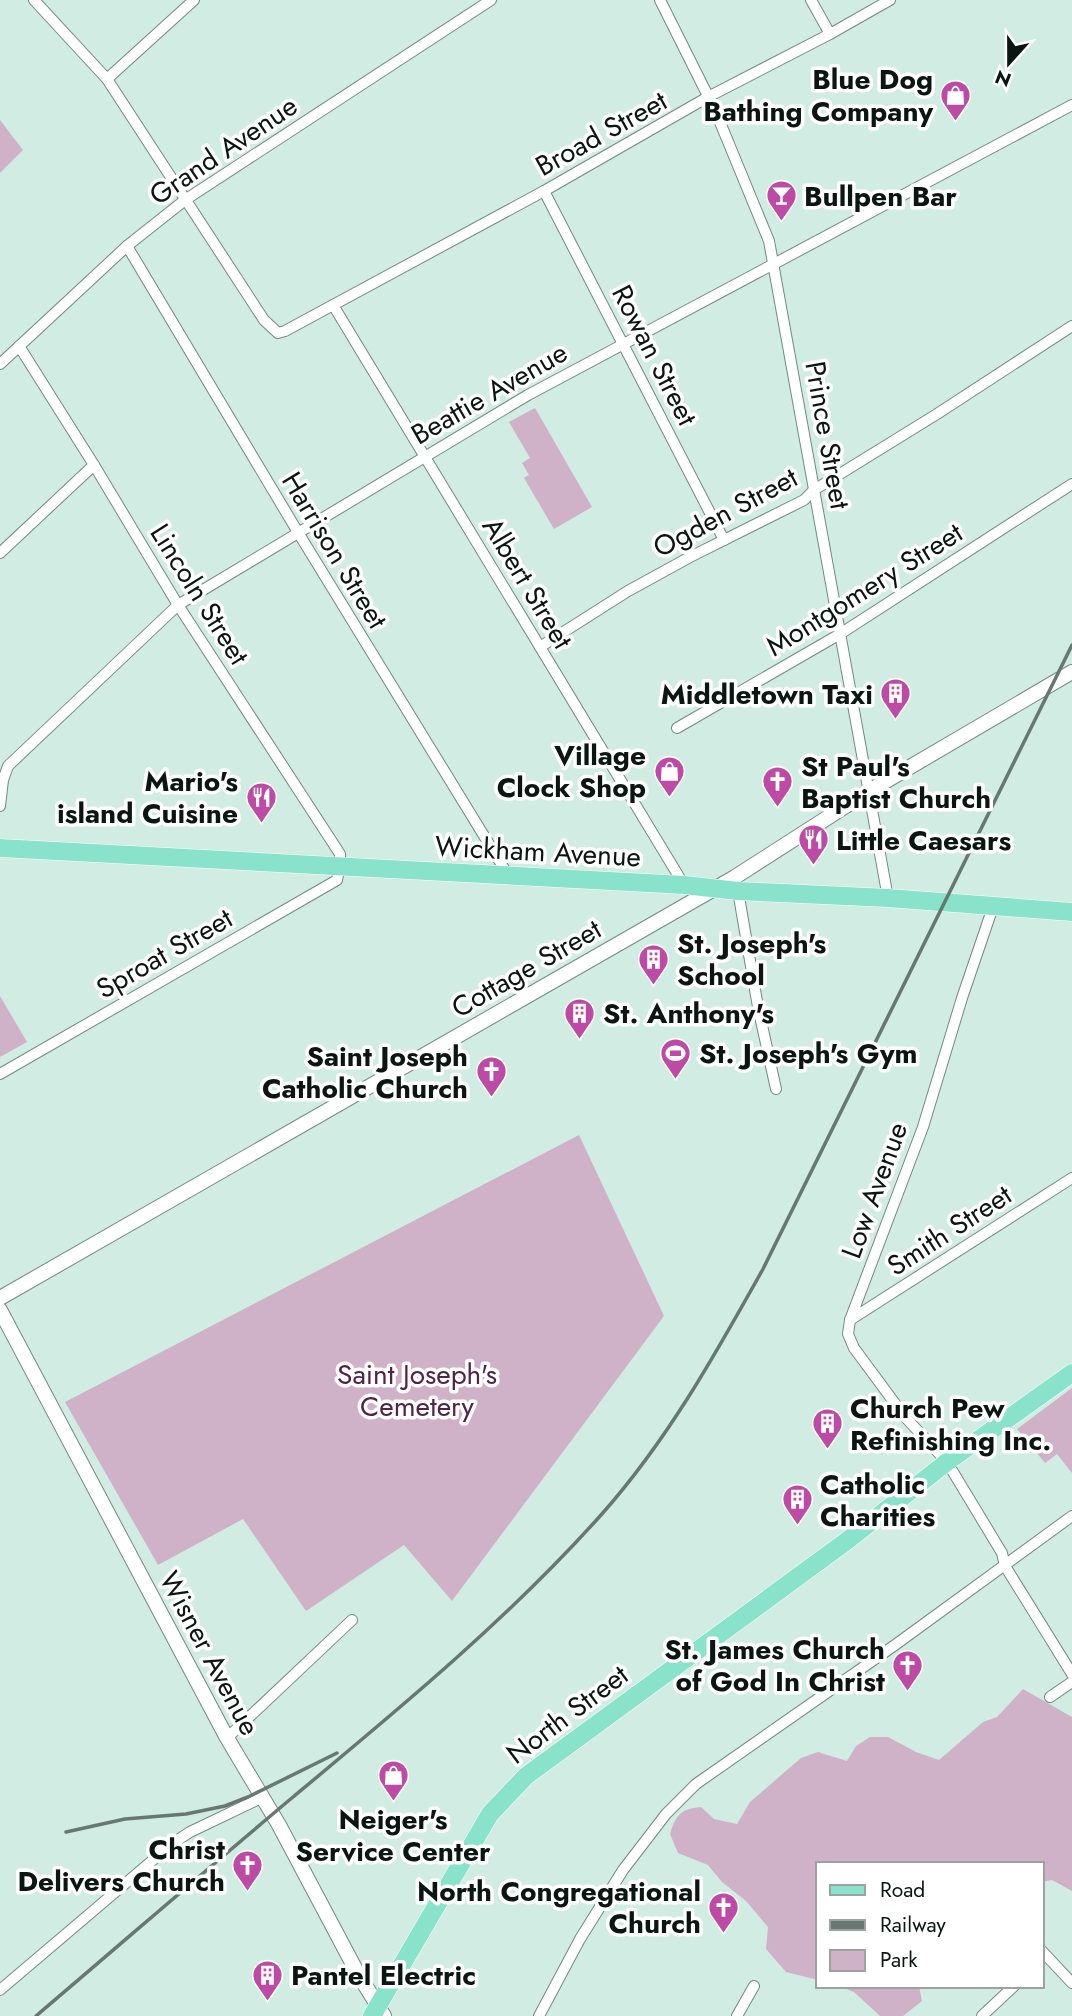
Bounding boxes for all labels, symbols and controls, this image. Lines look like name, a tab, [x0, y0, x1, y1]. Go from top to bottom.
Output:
north arrow	[974, 28, 1044, 98]
place label: Blue Dog Bathing Company	[703, 59, 933, 132]
text: N	[991, 63, 1015, 94]
shop icon: Blue Dog Bathing Company	[939, 78, 973, 122]
street label: Broad Street	[528, 80, 675, 186]
street label: Grand Avenue	[141, 86, 306, 215]
place label: Bullpen Bar	[804, 176, 957, 217]
bar icon: Bullpen Bar	[764, 179, 798, 223]
street label: Rowan Street	[602, 278, 708, 433]
street label: Beattie Avenue	[404, 332, 575, 455]
street label: Prince Street	[794, 358, 861, 512]
street label: Ogden Street	[646, 457, 805, 568]
street label: Harrison Street	[272, 464, 398, 637]
street label: Albert Street	[472, 510, 583, 657]
street label: Montgomery Street	[758, 512, 971, 666]
street label: Lincoln Street	[140, 516, 259, 673]
place label: Middletown Taxi	[661, 674, 873, 715]
building icon: Middletown Taxi	[879, 677, 913, 721]
place label: Village Clock Shop	[497, 735, 646, 808]
place label: St Paul's Baptist Church	[801, 746, 991, 819]
shop icon: Village Clock Shop	[652, 754, 686, 798]
place label: Mario's island Cuisine	[57, 761, 238, 834]
church icon: St Paul's Baptist Church	[761, 765, 795, 809]
restaurant icon: Mario's island Cuisine	[244, 780, 278, 824]
place label: Little Caesars	[836, 820, 1011, 861]
restaurant icon: Little Caesars	[796, 823, 830, 867]
street label: Wickham Avenue	[434, 826, 642, 877]
street label: Sproat Street	[89, 898, 240, 1009]
street label: Cottage Street	[444, 909, 609, 1028]
place label: St. Joseph's School	[677, 923, 827, 996]
building icon: St. Joseph's School	[637, 942, 671, 986]
place label: St. Anthony's	[603, 993, 774, 1034]
building icon: St. Anthony's	[563, 996, 597, 1040]
place label: St. Joseph's Gym	[699, 1033, 918, 1074]
place label: Saint Joseph Catholic Church	[262, 1036, 468, 1109]
sports icon: St. Joseph's Gym	[659, 1036, 693, 1080]
church icon: Saint Joseph Catholic Church	[474, 1055, 508, 1099]
street label: Low Avenue	[831, 1116, 918, 1264]
street label: Smith Street	[879, 1175, 1020, 1286]
park label: Saint Joseph's Cemetery	[337, 1354, 497, 1427]
place label: Church Pew Refinishing Inc.	[850, 1388, 1051, 1461]
building icon: Church Pew Refinishing Inc.	[810, 1407, 844, 1451]
place label: Catholic Charities	[820, 1464, 936, 1537]
building icon: Catholic Charities	[780, 1483, 814, 1527]
street label: Wisner Avenue	[149, 1564, 270, 1743]
place label: St. James Church of God In Christ	[664, 1629, 885, 1702]
church icon: St. James Church of God In Christ	[891, 1648, 925, 1692]
street label: North Street	[498, 1655, 637, 1774]
shop icon: Neiger's Service Center	[376, 1758, 410, 1802]
place label: Neiger's Service Center	[296, 1799, 491, 1872]
place label: Christ Delivers Church	[18, 1829, 225, 1902]
church icon: Christ Delivers Church	[231, 1848, 265, 1892]
legend	[816, 1862, 1044, 1988]
place label: North Congregational Church	[417, 1871, 701, 1944]
text: Road	[880, 1875, 925, 1905]
church icon: North Congregational Church	[707, 1890, 741, 1934]
text: Railway	[880, 1910, 946, 1940]
text: Park	[880, 1945, 918, 1975]
place label: Pantel Electric	[291, 1955, 476, 1996]
building icon: Pantel Electric	[251, 1958, 285, 2002]

